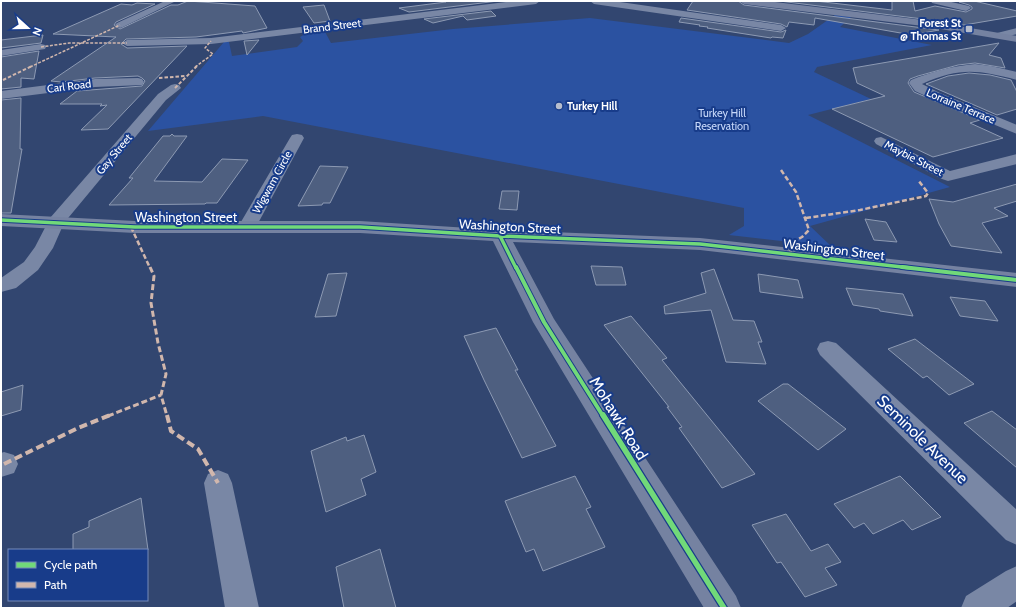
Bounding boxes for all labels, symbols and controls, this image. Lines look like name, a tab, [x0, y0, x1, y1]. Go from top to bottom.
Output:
north arrow	[8, 8, 48, 48]
street label: Brand Street	[302, 15, 362, 36]
place label: Forest St @ Thomas St	[900, 16, 961, 43]
marker: Forest St @ Thomas St	[964, 24, 974, 34]
text: N	[29, 25, 45, 38]
street label: Carl Road	[46, 76, 92, 96]
street label: Lorraine Terrace	[924, 85, 998, 127]
place label: Turkey Hill	[567, 99, 617, 113]
marker: Turkey Hill	[554, 101, 564, 111]
park label: Turkey Hill Reservation	[695, 106, 749, 133]
street label: Gay Street	[93, 131, 135, 177]
street label: Maybie Street	[882, 137, 946, 179]
street label: Wigwam Circle	[249, 148, 295, 216]
street label: Washington Street	[135, 209, 238, 225]
street label: Washington Street	[459, 215, 562, 237]
street label: Washington Street	[782, 235, 886, 263]
street label: Mohawk Road	[585, 373, 652, 464]
street label: Seminole Avenue	[873, 391, 972, 488]
legend	[8, 549, 148, 601]
text: Cycle path	[44, 557, 97, 572]
text: Path	[44, 577, 67, 592]

